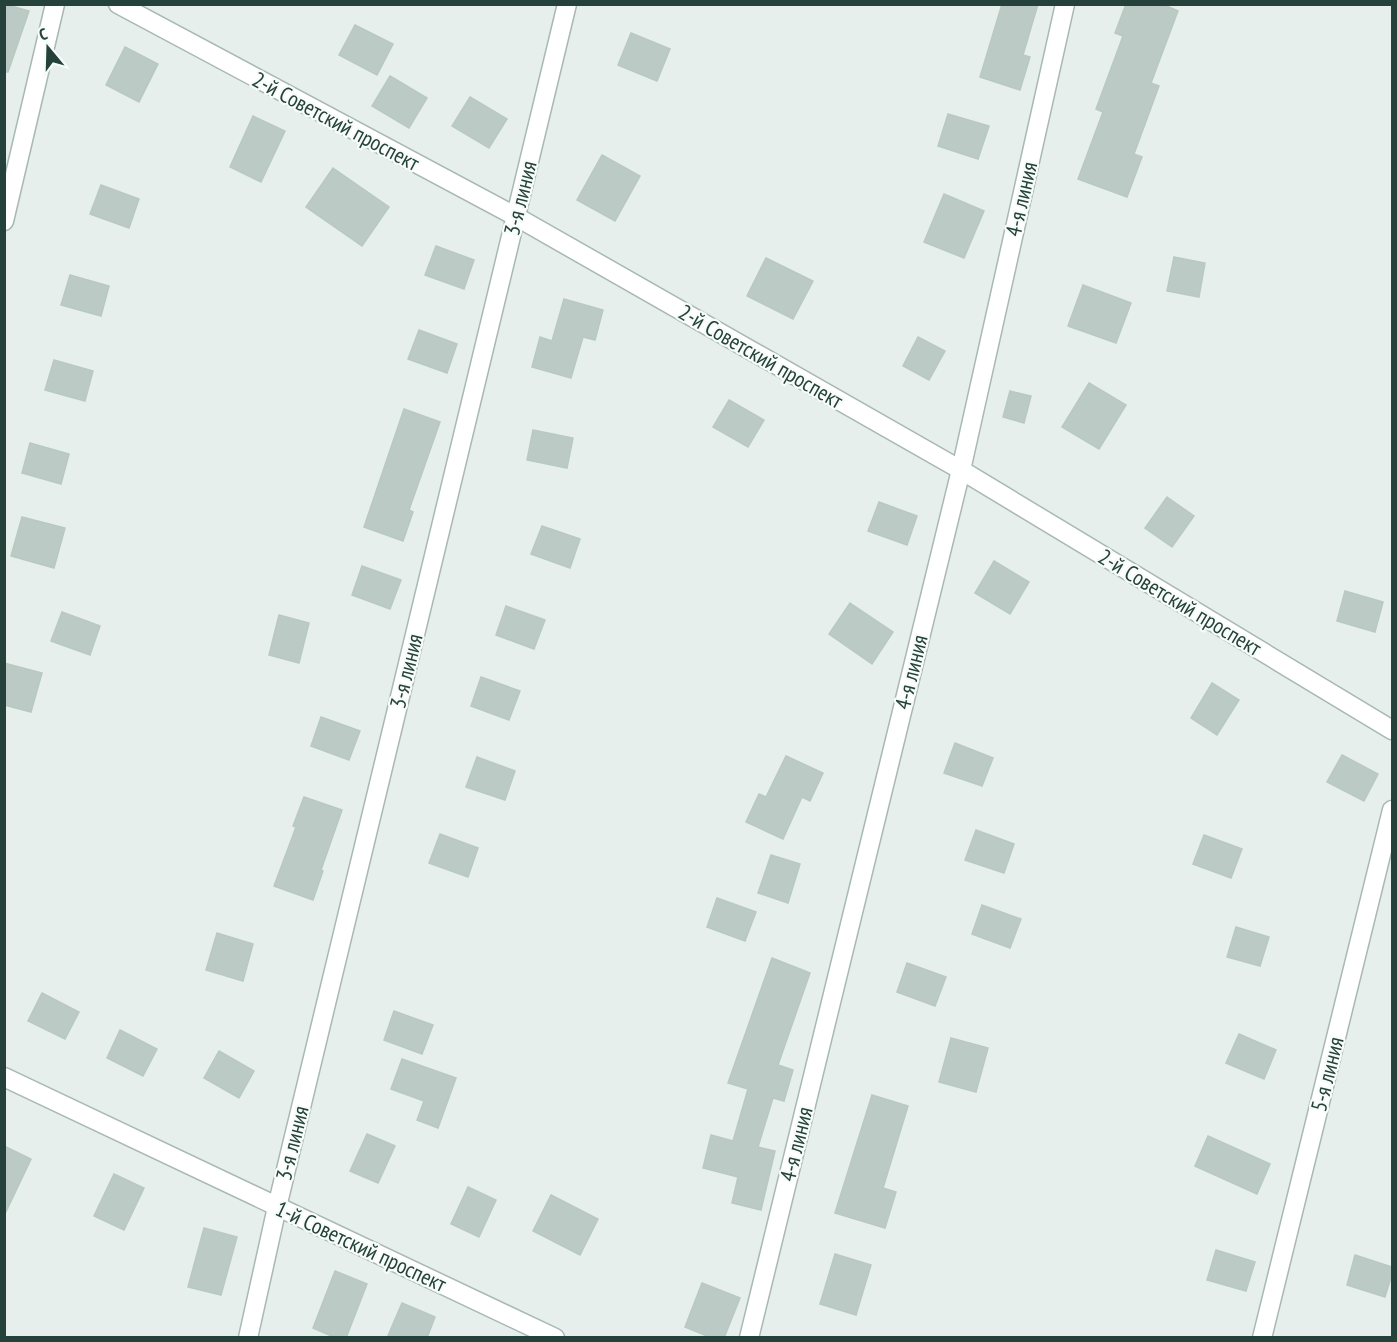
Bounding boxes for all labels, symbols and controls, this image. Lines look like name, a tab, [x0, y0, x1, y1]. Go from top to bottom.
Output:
north arrow	[18, 18, 78, 78]
text: С	[36, 23, 50, 44]
street label: 2-й Советский проспект	[248, 65, 425, 177]
street label: 3-я линия	[497, 158, 543, 238]
street label: 4-я линия	[999, 159, 1043, 239]
street label: 2-й Советский проспект	[674, 298, 849, 415]
street label: 2-й Советский проспект	[1093, 542, 1267, 662]
street label: 3-я линия	[383, 631, 429, 711]
street label: 4-я линия	[888, 632, 934, 712]
street label: 5-я линия	[1304, 1034, 1350, 1114]
street label: 3-я линия	[269, 1103, 315, 1183]
street label: 4-я линия	[773, 1104, 819, 1184]
street label: 1-й Советский проспект	[271, 1194, 452, 1298]

